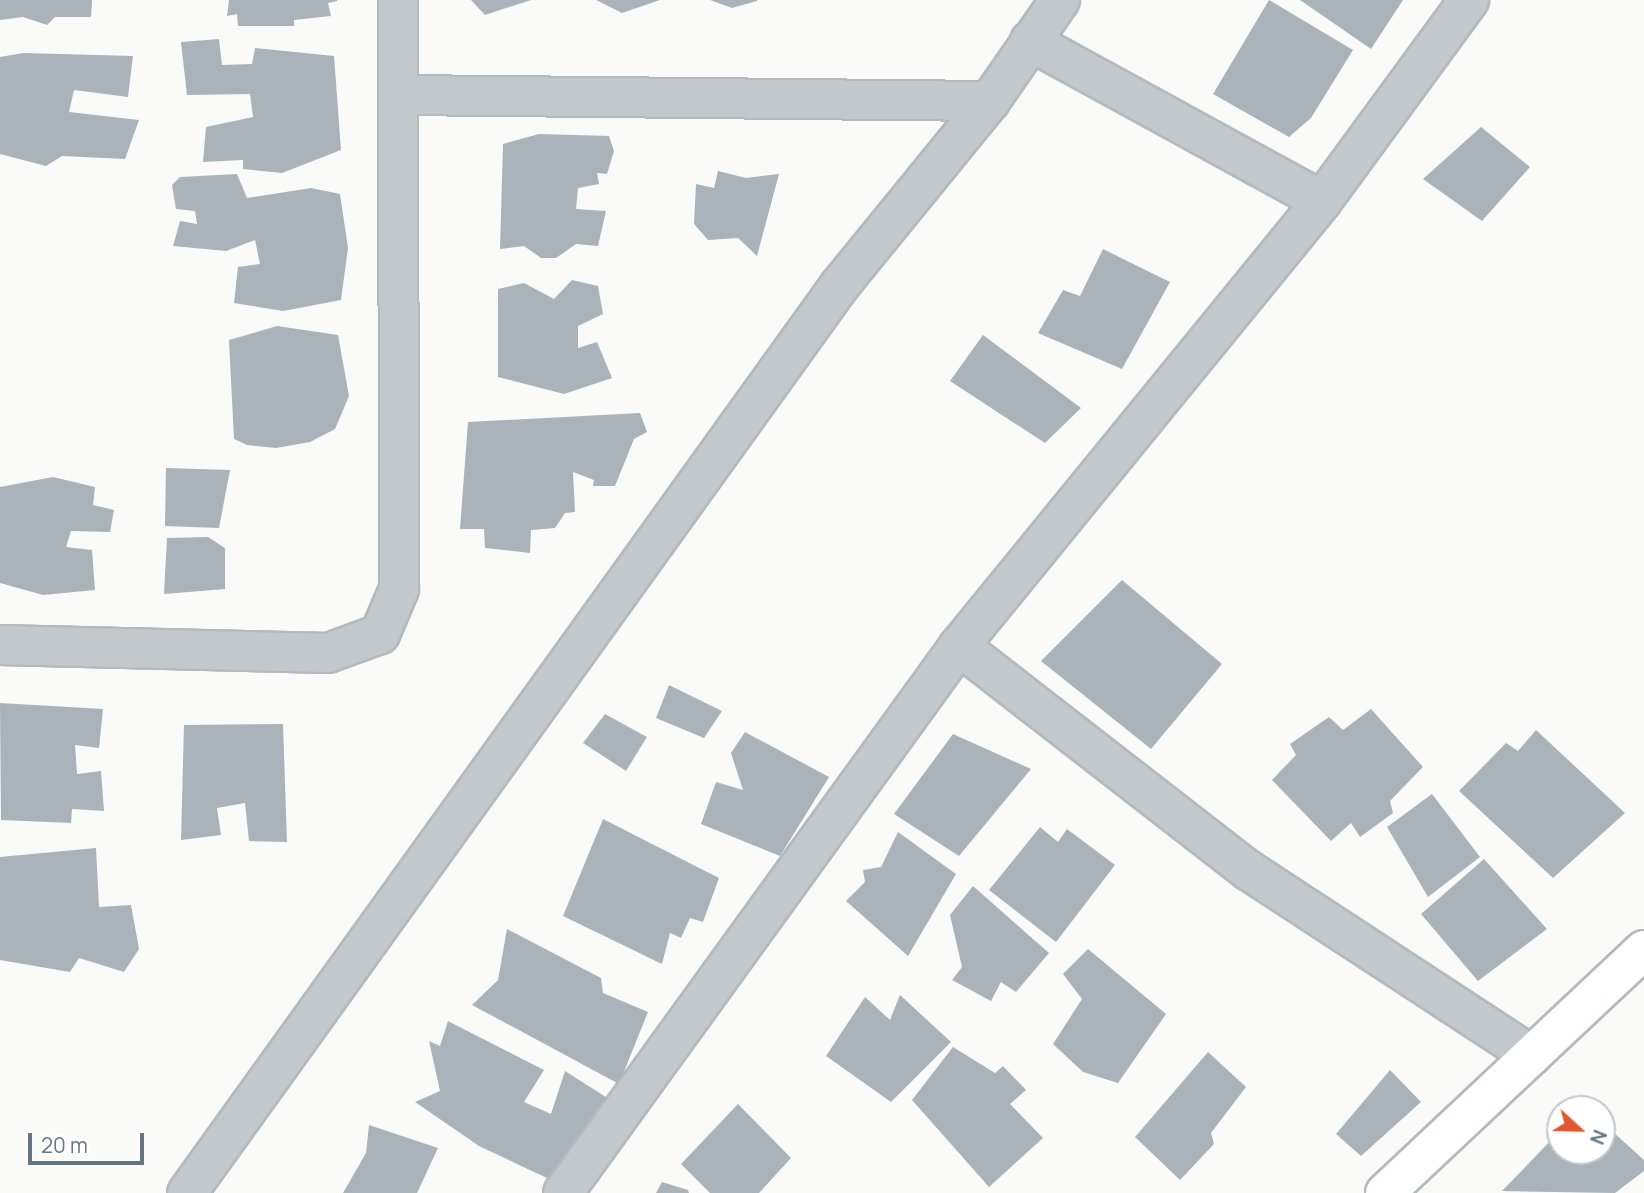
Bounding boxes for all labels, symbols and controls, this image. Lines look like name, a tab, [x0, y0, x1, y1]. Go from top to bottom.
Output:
north arrow	[1546, 1095, 1616, 1165]
scale bar	[32, 1120, 147, 1164]
text: N	[1584, 1126, 1613, 1148]
text: 20 m	[41, 1131, 88, 1159]

